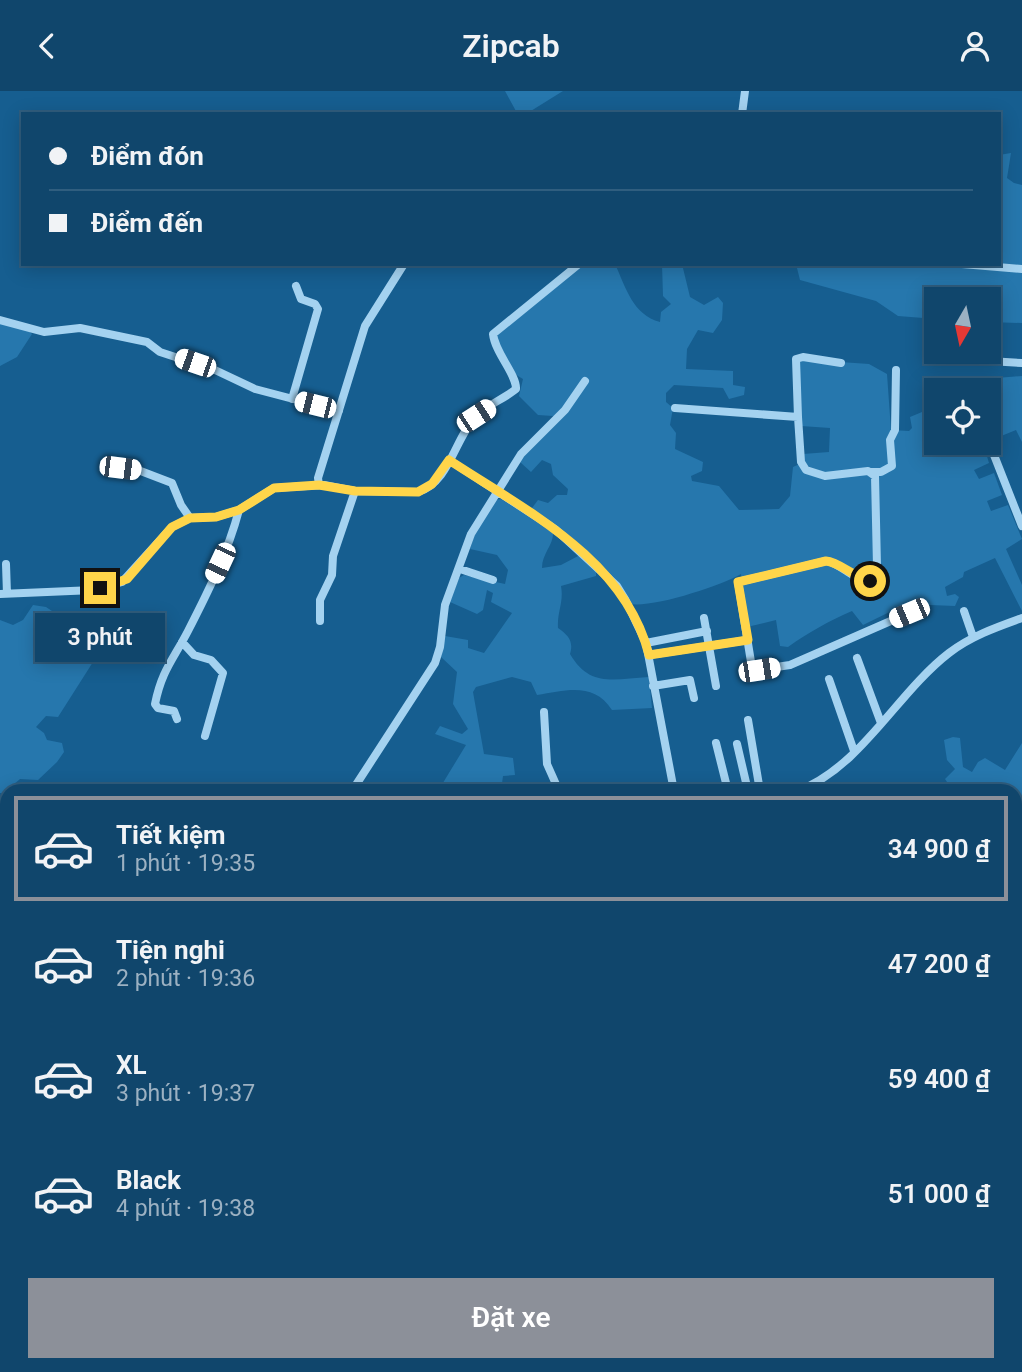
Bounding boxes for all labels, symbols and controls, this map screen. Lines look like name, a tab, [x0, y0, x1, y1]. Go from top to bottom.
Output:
icon: back	[28, 27, 66, 65]
text: Zipcab	[462, 27, 560, 65]
icon: person	[956, 27, 994, 65]
text: Điểm đón	[91, 141, 204, 171]
text: Điểm đến	[91, 208, 203, 238]
north arrow	[924, 287, 1001, 364]
map controls	[924, 287, 1001, 455]
car	[172, 346, 219, 380]
button: locate	[924, 378, 1001, 455]
car	[293, 390, 338, 420]
car	[453, 396, 500, 436]
car	[98, 455, 143, 481]
car	[202, 540, 239, 586]
route start	[854, 565, 886, 597]
route end	[84, 572, 116, 604]
car	[886, 595, 933, 631]
callout: 3 phút	[35, 613, 165, 661]
text: 3 phút	[67, 624, 133, 651]
car	[737, 656, 782, 684]
icon: car	[32, 817, 95, 880]
text: Tiết kiệm	[116, 820, 226, 850]
text: 34 900 ₫	[888, 834, 990, 864]
text: 1 phút · 19:35	[116, 850, 255, 877]
icon: car	[32, 932, 95, 995]
text: Tiện nghi	[116, 935, 225, 965]
text: 47 200 ₫	[888, 949, 990, 979]
text: 2 phút · 19:36	[116, 965, 255, 992]
icon: car	[32, 1047, 95, 1110]
text: XL	[116, 1050, 147, 1080]
text: 59 400 ₫	[888, 1064, 990, 1094]
text: 3 phút · 19:37	[116, 1080, 255, 1107]
icon: car	[32, 1162, 95, 1225]
text: Black	[116, 1165, 181, 1195]
text: 51 000 ₫	[888, 1179, 990, 1209]
text: 4 phút · 19:38	[116, 1195, 255, 1222]
button: Đặt xe	[28, 1278, 994, 1358]

